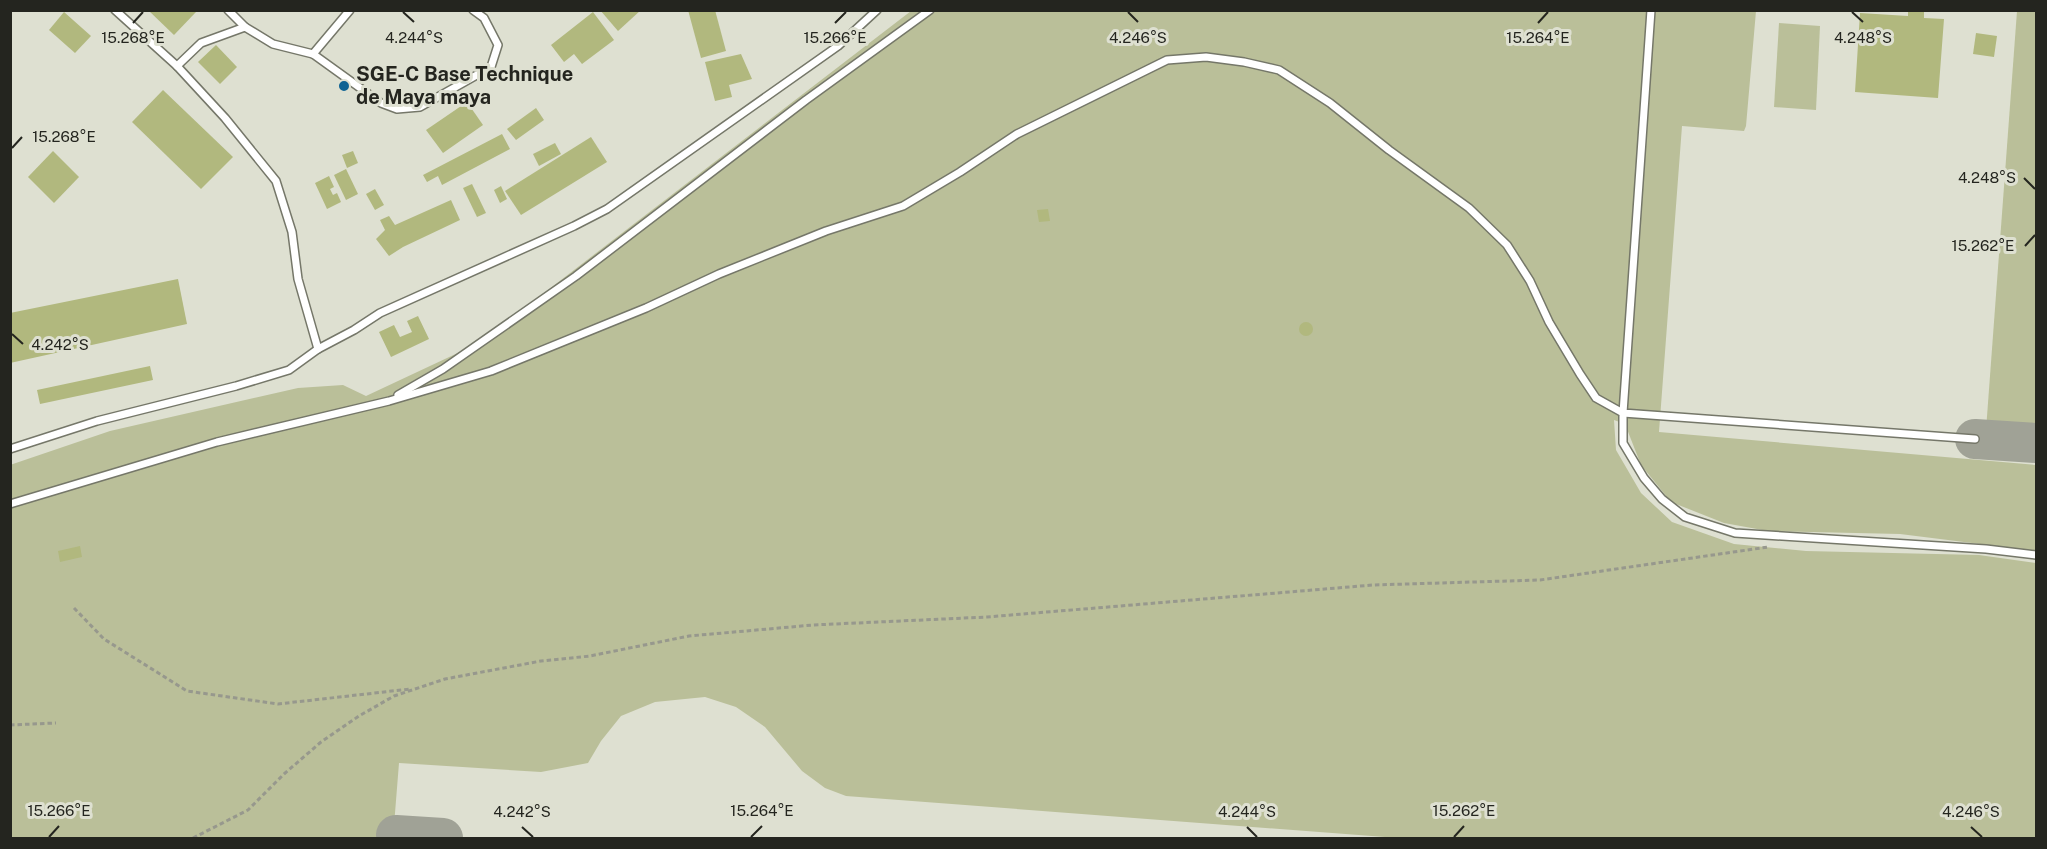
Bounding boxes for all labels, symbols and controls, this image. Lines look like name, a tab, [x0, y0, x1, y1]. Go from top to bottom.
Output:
text: 15.268°E	[101, 29, 165, 46]
text: 4.244°S	[385, 29, 443, 46]
text: 15.266°E	[803, 29, 867, 46]
text: 4.246°S	[1109, 29, 1167, 46]
text: 15.264°E	[1506, 29, 1570, 46]
text: 4.248°S	[1834, 29, 1892, 46]
place label: SGE-C Base Technique de Maya maya	[356, 62, 573, 109]
marker: SGE-C Base Technique de Maya maya	[337, 79, 351, 93]
text: 15.268°E	[32, 128, 96, 145]
text: 4.248°S	[1958, 169, 2016, 186]
text: 15.262°E	[1952, 237, 2014, 254]
text: 4.242°S	[31, 336, 89, 353]
text: 15.266°E	[27, 802, 91, 819]
text: 15.264°E	[730, 802, 794, 819]
text: 15.262°E	[1433, 802, 1495, 819]
text: 4.242°S	[493, 803, 551, 820]
text: 4.244°S	[1218, 803, 1276, 820]
text: 4.246°S	[1942, 803, 2000, 820]

